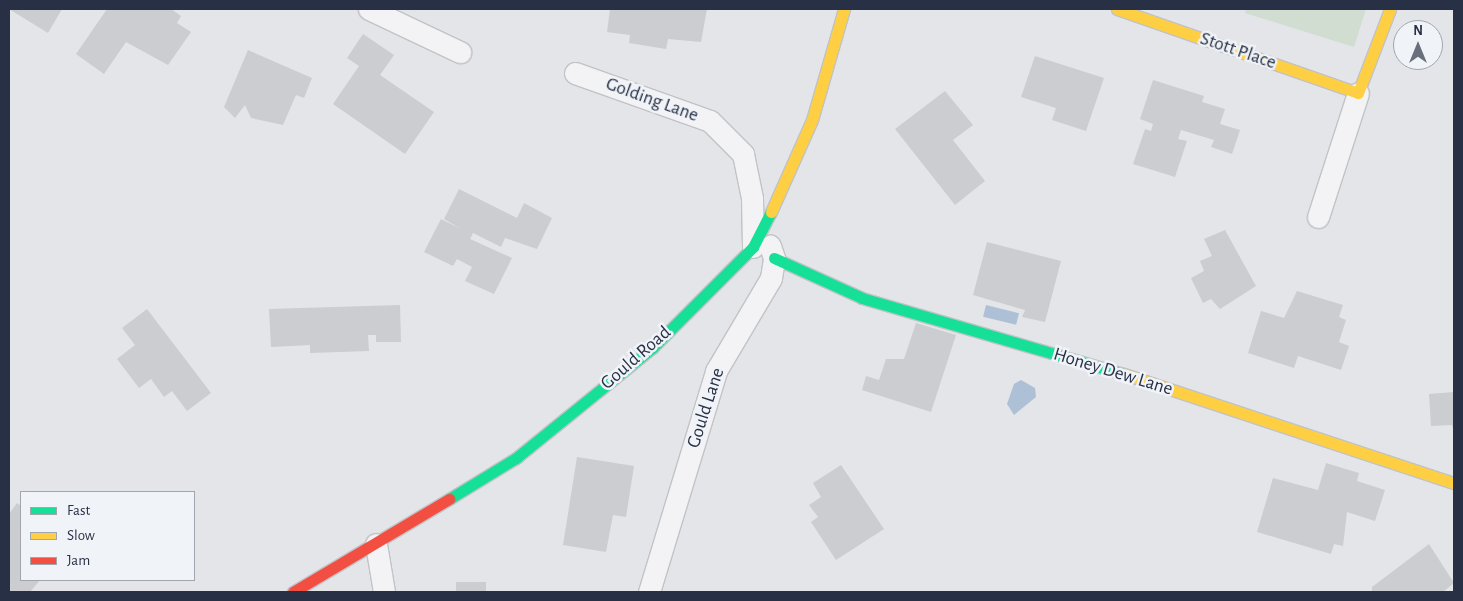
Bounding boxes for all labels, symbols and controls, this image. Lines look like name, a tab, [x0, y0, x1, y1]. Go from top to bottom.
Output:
north arrow	[1393, 20, 1443, 70]
text: N	[1413, 24, 1423, 38]
street label: Stott Place	[1197, 27, 1279, 75]
street label: Golding Lane	[603, 73, 701, 127]
street label: Gould Road	[596, 321, 676, 395]
street label: Honey Dew Lane	[1051, 343, 1175, 401]
street label: Gould Lane	[682, 365, 730, 451]
legend	[20, 491, 195, 581]
text: Fast	[67, 503, 90, 518]
text: Slow	[67, 528, 95, 543]
text: Jam	[67, 553, 90, 568]

